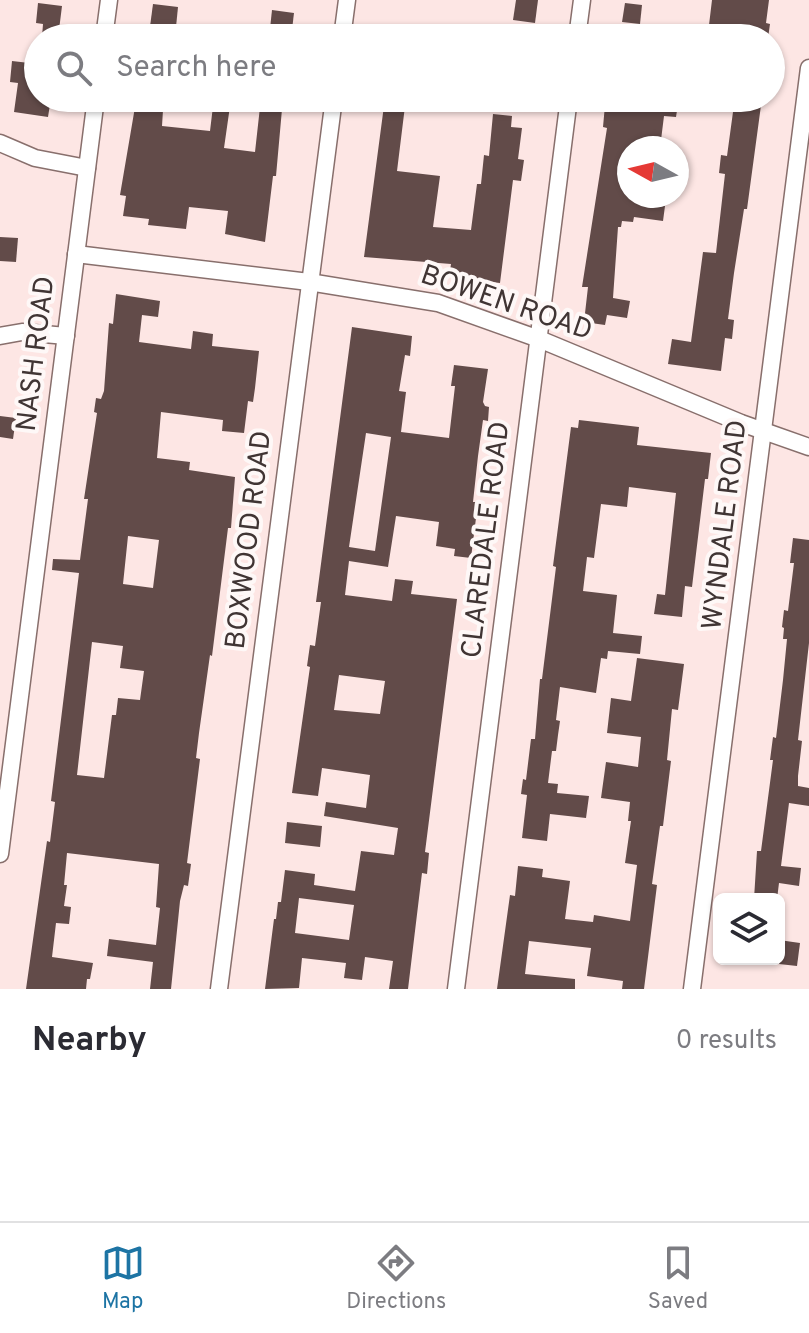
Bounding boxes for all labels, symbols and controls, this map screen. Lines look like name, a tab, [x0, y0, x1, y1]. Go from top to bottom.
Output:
search box	[24, 24, 785, 112]
icon: search	[52, 46, 96, 90]
text: Search here	[116, 50, 276, 87]
north arrow	[617, 136, 689, 208]
street label: BOWEN ROAD	[415, 258, 597, 350]
street label: NASH ROAD	[10, 274, 64, 434]
street label: WYNDALE ROAD	[695, 418, 757, 632]
street label: CLAREDALE ROAD	[455, 420, 519, 660]
street label: BOXWOOD ROAD	[219, 429, 281, 651]
map controls	[713, 893, 785, 965]
button: layers	[713, 893, 785, 965]
text: Nearby	[32, 1020, 147, 1063]
text: 0 results	[676, 1025, 777, 1058]
tab: Map	[101, 1241, 145, 1316]
tab: Directions	[346, 1241, 446, 1316]
tab: Saved	[648, 1241, 708, 1316]

